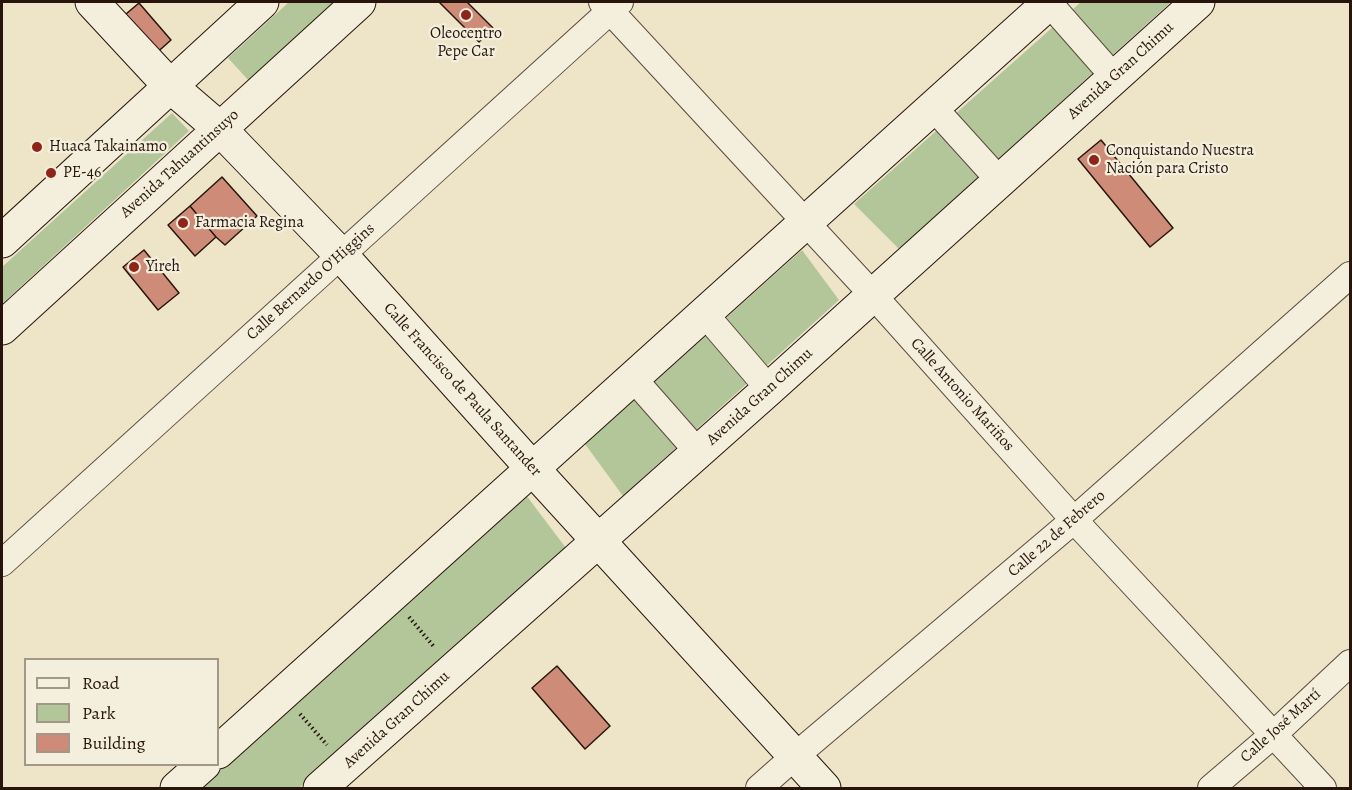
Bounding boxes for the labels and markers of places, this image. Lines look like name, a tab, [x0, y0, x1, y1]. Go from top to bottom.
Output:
marker: Oleocentro Pepe Car	[459, 8, 473, 22]
place label: Oleocentro Pepe Car	[430, 24, 502, 62]
place label: Huaca Takainamo	[49, 137, 167, 157]
marker: Huaca Takainamo	[30, 140, 44, 154]
place label: Conquistando Nuestra Nación para Cristo	[1106, 141, 1254, 179]
marker: Conquistando Nuestra Nación para Cristo	[1087, 153, 1101, 167]
place label: PE-46	[63, 163, 102, 183]
marker: PE-46	[44, 166, 58, 180]
place label: Farmacia Regina	[195, 213, 304, 233]
marker: Farmacia Regina	[176, 216, 190, 230]
place label: Yireh	[146, 257, 180, 277]
marker: Yireh	[127, 260, 141, 274]

